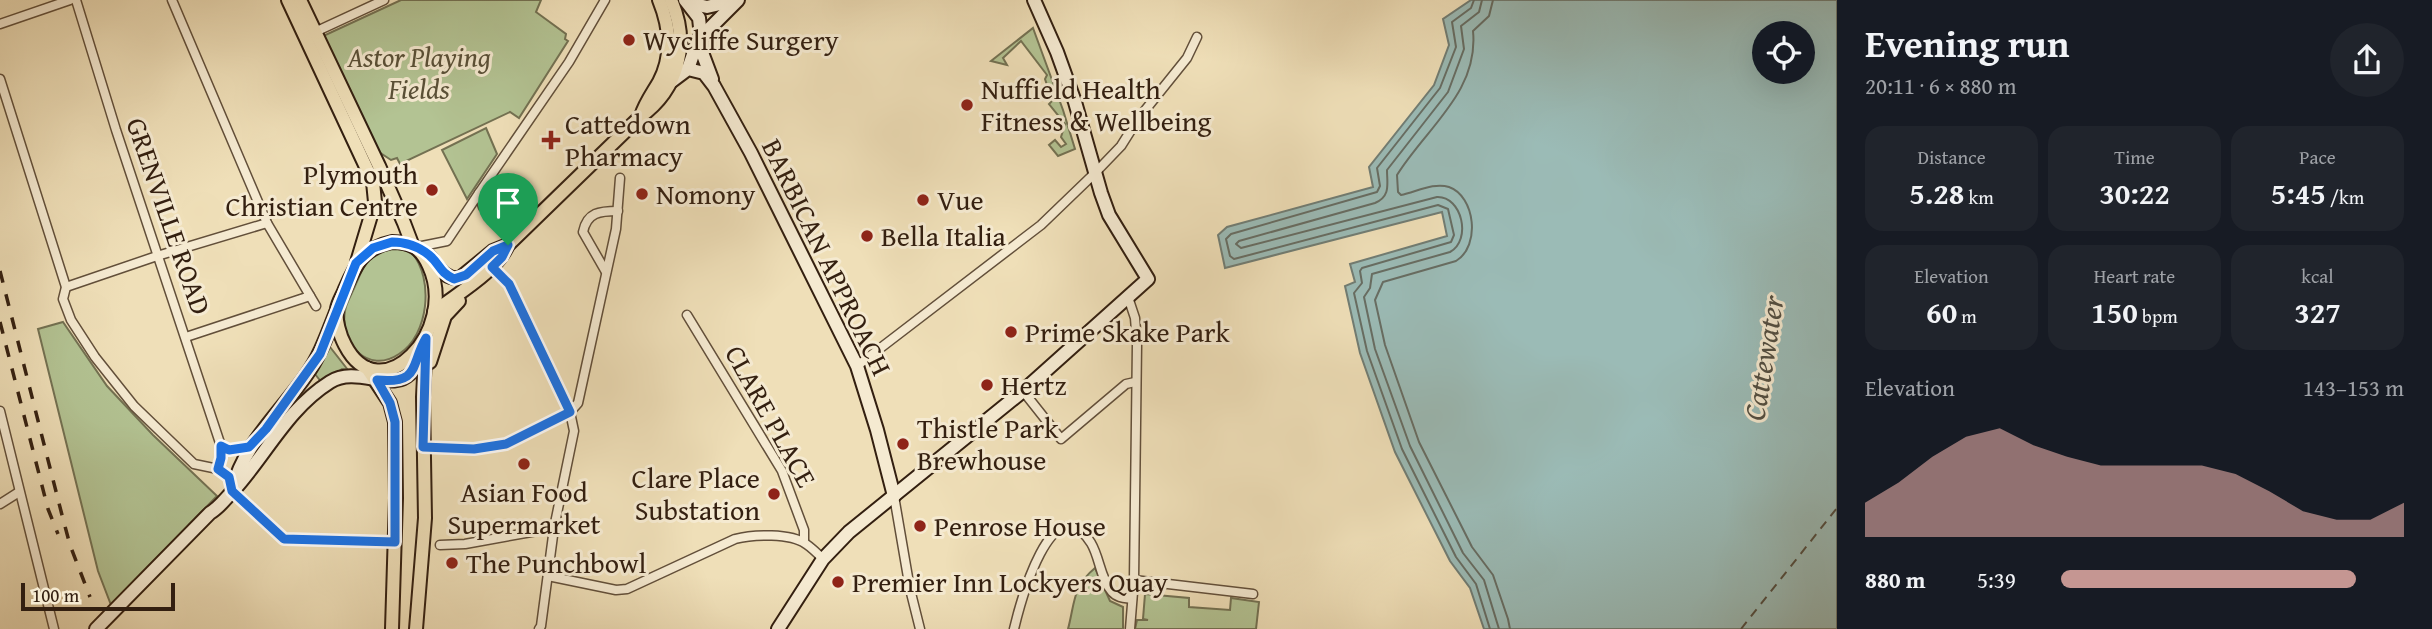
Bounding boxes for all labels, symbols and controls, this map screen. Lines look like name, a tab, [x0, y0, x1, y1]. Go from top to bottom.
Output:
text: Evening run	[1865, 15, 2069, 71]
place label: Wycliffe Surgery	[643, 19, 839, 60]
map controls	[1752, 21, 1815, 84]
button: locate	[1752, 21, 1815, 84]
button: share	[2330, 23, 2404, 97]
marker: Wycliffe Surgery	[621, 32, 637, 48]
park label: Astor Playing Fields	[346, 36, 491, 109]
place label: Nuffield Health Fitness & Wellbeing	[981, 68, 1212, 141]
text: 20:11 · 6 × 880 m	[1865, 69, 2017, 102]
marker: Nuffield Health Fitness & Wellbeing	[959, 97, 975, 113]
place label: Cattedown Pharmacy	[565, 103, 691, 176]
street label: GRENVILLE ROAD	[117, 112, 222, 320]
street label: BARBICAN APPROACH	[752, 131, 903, 382]
marker: Cattedown Pharmacy	[543, 132, 559, 148]
text: Distance	[1917, 143, 1986, 171]
text: Time	[2114, 143, 2155, 171]
text: Pace	[2299, 143, 2336, 171]
place label: Plymouth Christian Centre	[225, 153, 418, 226]
text: 5.28	[1909, 171, 1964, 215]
text: 30:22	[2099, 171, 2170, 215]
text: 5:45	[2271, 171, 2326, 215]
pin	[478, 173, 538, 245]
place label: Nomony	[656, 173, 755, 214]
place label: Vue	[937, 179, 984, 220]
marker: Plymouth Christian Centre	[424, 182, 440, 198]
text: km	[1964, 183, 1994, 211]
text: /km	[2326, 183, 2364, 211]
icon: arrive	[489, 184, 527, 222]
marker: Nomony	[634, 186, 650, 202]
marker: Vue	[915, 192, 931, 208]
place label: Bella Italia	[881, 215, 1007, 256]
marker: Bella Italia	[859, 228, 875, 244]
text: Elevation	[1914, 262, 1989, 290]
text: Heart rate	[2094, 262, 2175, 290]
text: kcal	[2301, 262, 2334, 290]
text: 60	[1926, 290, 1957, 334]
text: 150	[2091, 290, 2138, 334]
text: 327	[2294, 290, 2341, 334]
water label: Cattewater	[1731, 292, 1795, 423]
text: m	[1957, 302, 1977, 330]
text: bpm	[2138, 302, 2178, 330]
place label: Prime Skake Park	[1025, 311, 1231, 352]
marker: Prime Skake Park	[1003, 324, 1019, 340]
street label: CLARE PLACE	[715, 337, 827, 494]
place label: Hertz	[1001, 364, 1066, 405]
text: Elevation	[1865, 371, 1955, 404]
text: 143–153 m	[2303, 371, 2404, 404]
marker: Hertz	[979, 377, 995, 393]
place label: Thistle Park Brewhouse	[917, 407, 1059, 480]
marker: Thistle Park Brewhouse	[895, 436, 911, 452]
marker: Asian Food Supermarket	[516, 456, 532, 472]
place label: Clare Place Substation	[632, 457, 760, 530]
place label: Asian Food Supermarket	[448, 471, 601, 544]
marker: Clare Place Substation	[766, 486, 782, 502]
place label: Penrose House	[934, 505, 1106, 546]
marker: Penrose House	[912, 518, 928, 534]
place label: The Punchbowl	[466, 542, 647, 583]
marker: The Punchbowl	[444, 555, 460, 571]
place label: Premier Inn Lockyers Quay	[852, 561, 1168, 602]
text: 880 m	[1865, 563, 1926, 596]
text: 5:39	[1977, 563, 2016, 596]
marker: Premier Inn Lockyers Quay	[830, 574, 846, 590]
scale bar	[21, 580, 175, 612]
text: 100 m	[32, 581, 79, 609]

